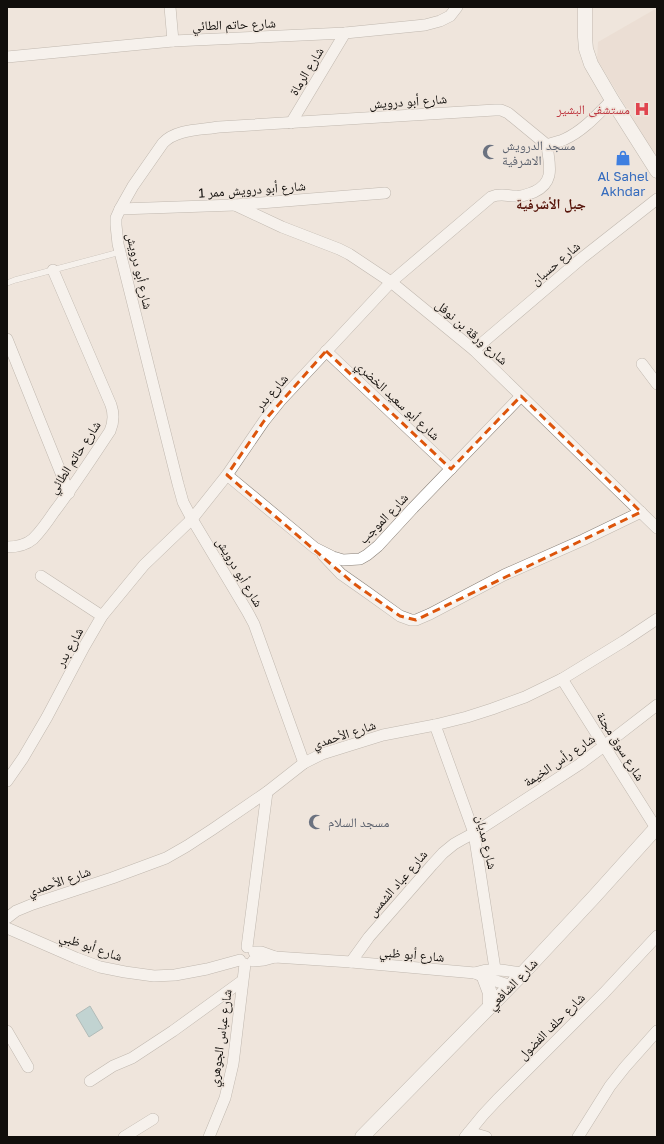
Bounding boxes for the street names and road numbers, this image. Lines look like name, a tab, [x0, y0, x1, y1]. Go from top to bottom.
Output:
street label: شارع حاتم الطائي	[192, 15, 276, 37]
street label: شارع الرماة	[285, 44, 328, 99]
street label: شارع أبو درويش	[368, 90, 448, 114]
street label: شارع أبو درويش ممر 1	[198, 177, 306, 203]
street label: شارع أبو درويش	[121, 231, 157, 311]
street label: شارع حسبان	[527, 238, 584, 290]
street label: شارع ورقة بن نوفل	[431, 296, 512, 369]
street label: شارع أبو سعيد الخضري	[350, 357, 444, 446]
street label: شارع بدر	[250, 371, 293, 415]
street label: شارع حاتم الطائي	[44, 417, 106, 498]
street label: شارع الموجب	[355, 489, 412, 548]
street label: شارع أبو درويش	[211, 534, 267, 611]
street label: شارع بدر	[51, 624, 88, 671]
street label: شارع سوق مجنة	[592, 708, 649, 785]
street label: شارع الأحمدي	[310, 716, 379, 755]
street label: شارع رأس الخيمة	[520, 730, 599, 791]
street label: شارع مديان	[471, 813, 501, 871]
street label: شارع عباد الشمس	[364, 846, 432, 921]
street label: شارع الأحمدي	[25, 863, 94, 902]
street label: شارع أبو ظبي	[56, 928, 124, 967]
street label: شارع أبو ظبي	[378, 943, 445, 968]
street label: شارع الشافعي	[483, 955, 543, 1015]
street label: شارع عباس الجوهري	[205, 988, 238, 1088]
street label: شارع حلف الفضول	[514, 989, 589, 1064]

